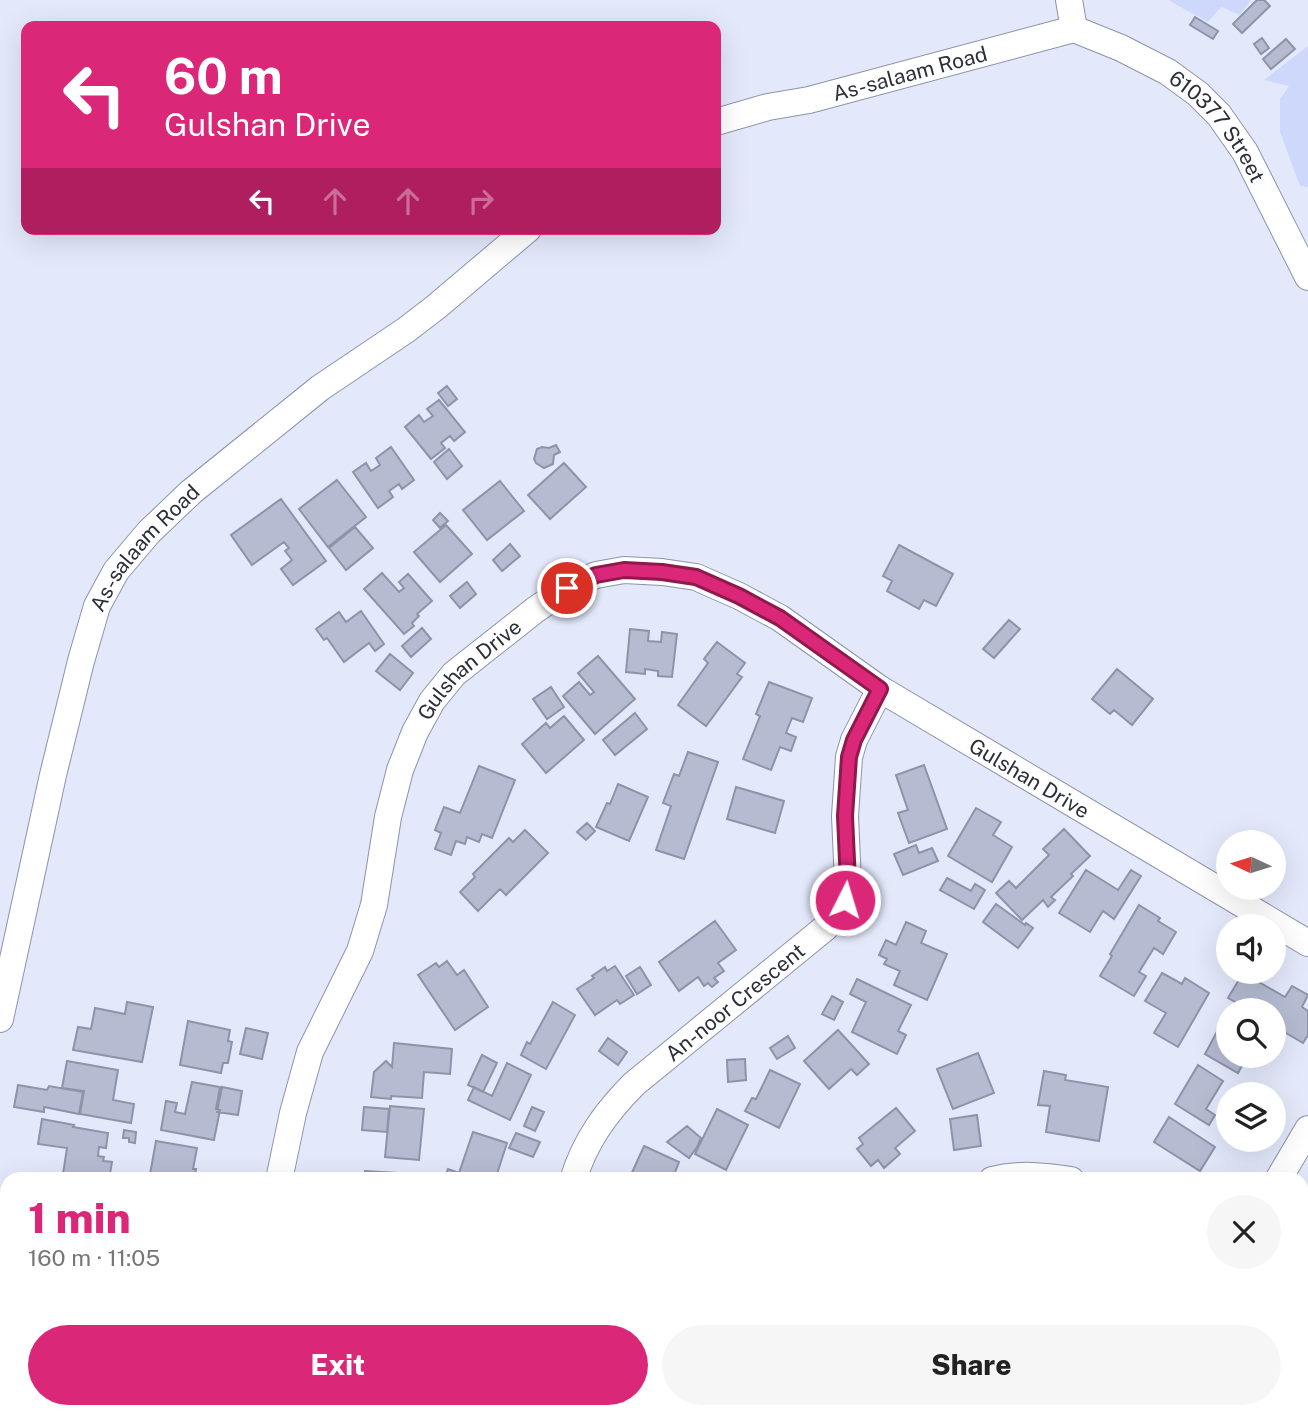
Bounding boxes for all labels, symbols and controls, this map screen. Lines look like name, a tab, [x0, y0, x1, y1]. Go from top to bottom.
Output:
street label: As-salaam Road	[830, 40, 990, 106]
text: 60 m	[164, 47, 283, 105]
icon: left	[49, 49, 140, 140]
street label: 610377 Street	[1165, 65, 1271, 186]
text: Gulshan Drive	[164, 106, 371, 143]
icon: left	[243, 182, 281, 220]
icon: ahead	[316, 182, 354, 220]
icon: ahead	[389, 182, 427, 220]
icon: right	[462, 182, 500, 220]
street label: As-salaam Road	[84, 479, 204, 615]
pin	[537, 558, 597, 618]
icon: arrive	[548, 569, 586, 607]
street label: Gulshan Drive	[412, 614, 526, 724]
street label: Gulshan Drive	[965, 732, 1094, 823]
north arrow	[1216, 830, 1286, 900]
map controls	[1216, 830, 1286, 1152]
position arrow	[808, 863, 882, 937]
button: sound	[1216, 914, 1286, 984]
street label: An-noor Crescent	[660, 938, 809, 1066]
button: search	[1216, 998, 1286, 1068]
button: layers	[1216, 1082, 1286, 1152]
text: 1 min	[28, 1193, 131, 1242]
button: close	[1207, 1195, 1281, 1269]
text: 160 m · 11:05	[28, 1244, 160, 1271]
button: Exit	[28, 1325, 648, 1405]
button: Share	[662, 1325, 1281, 1405]

